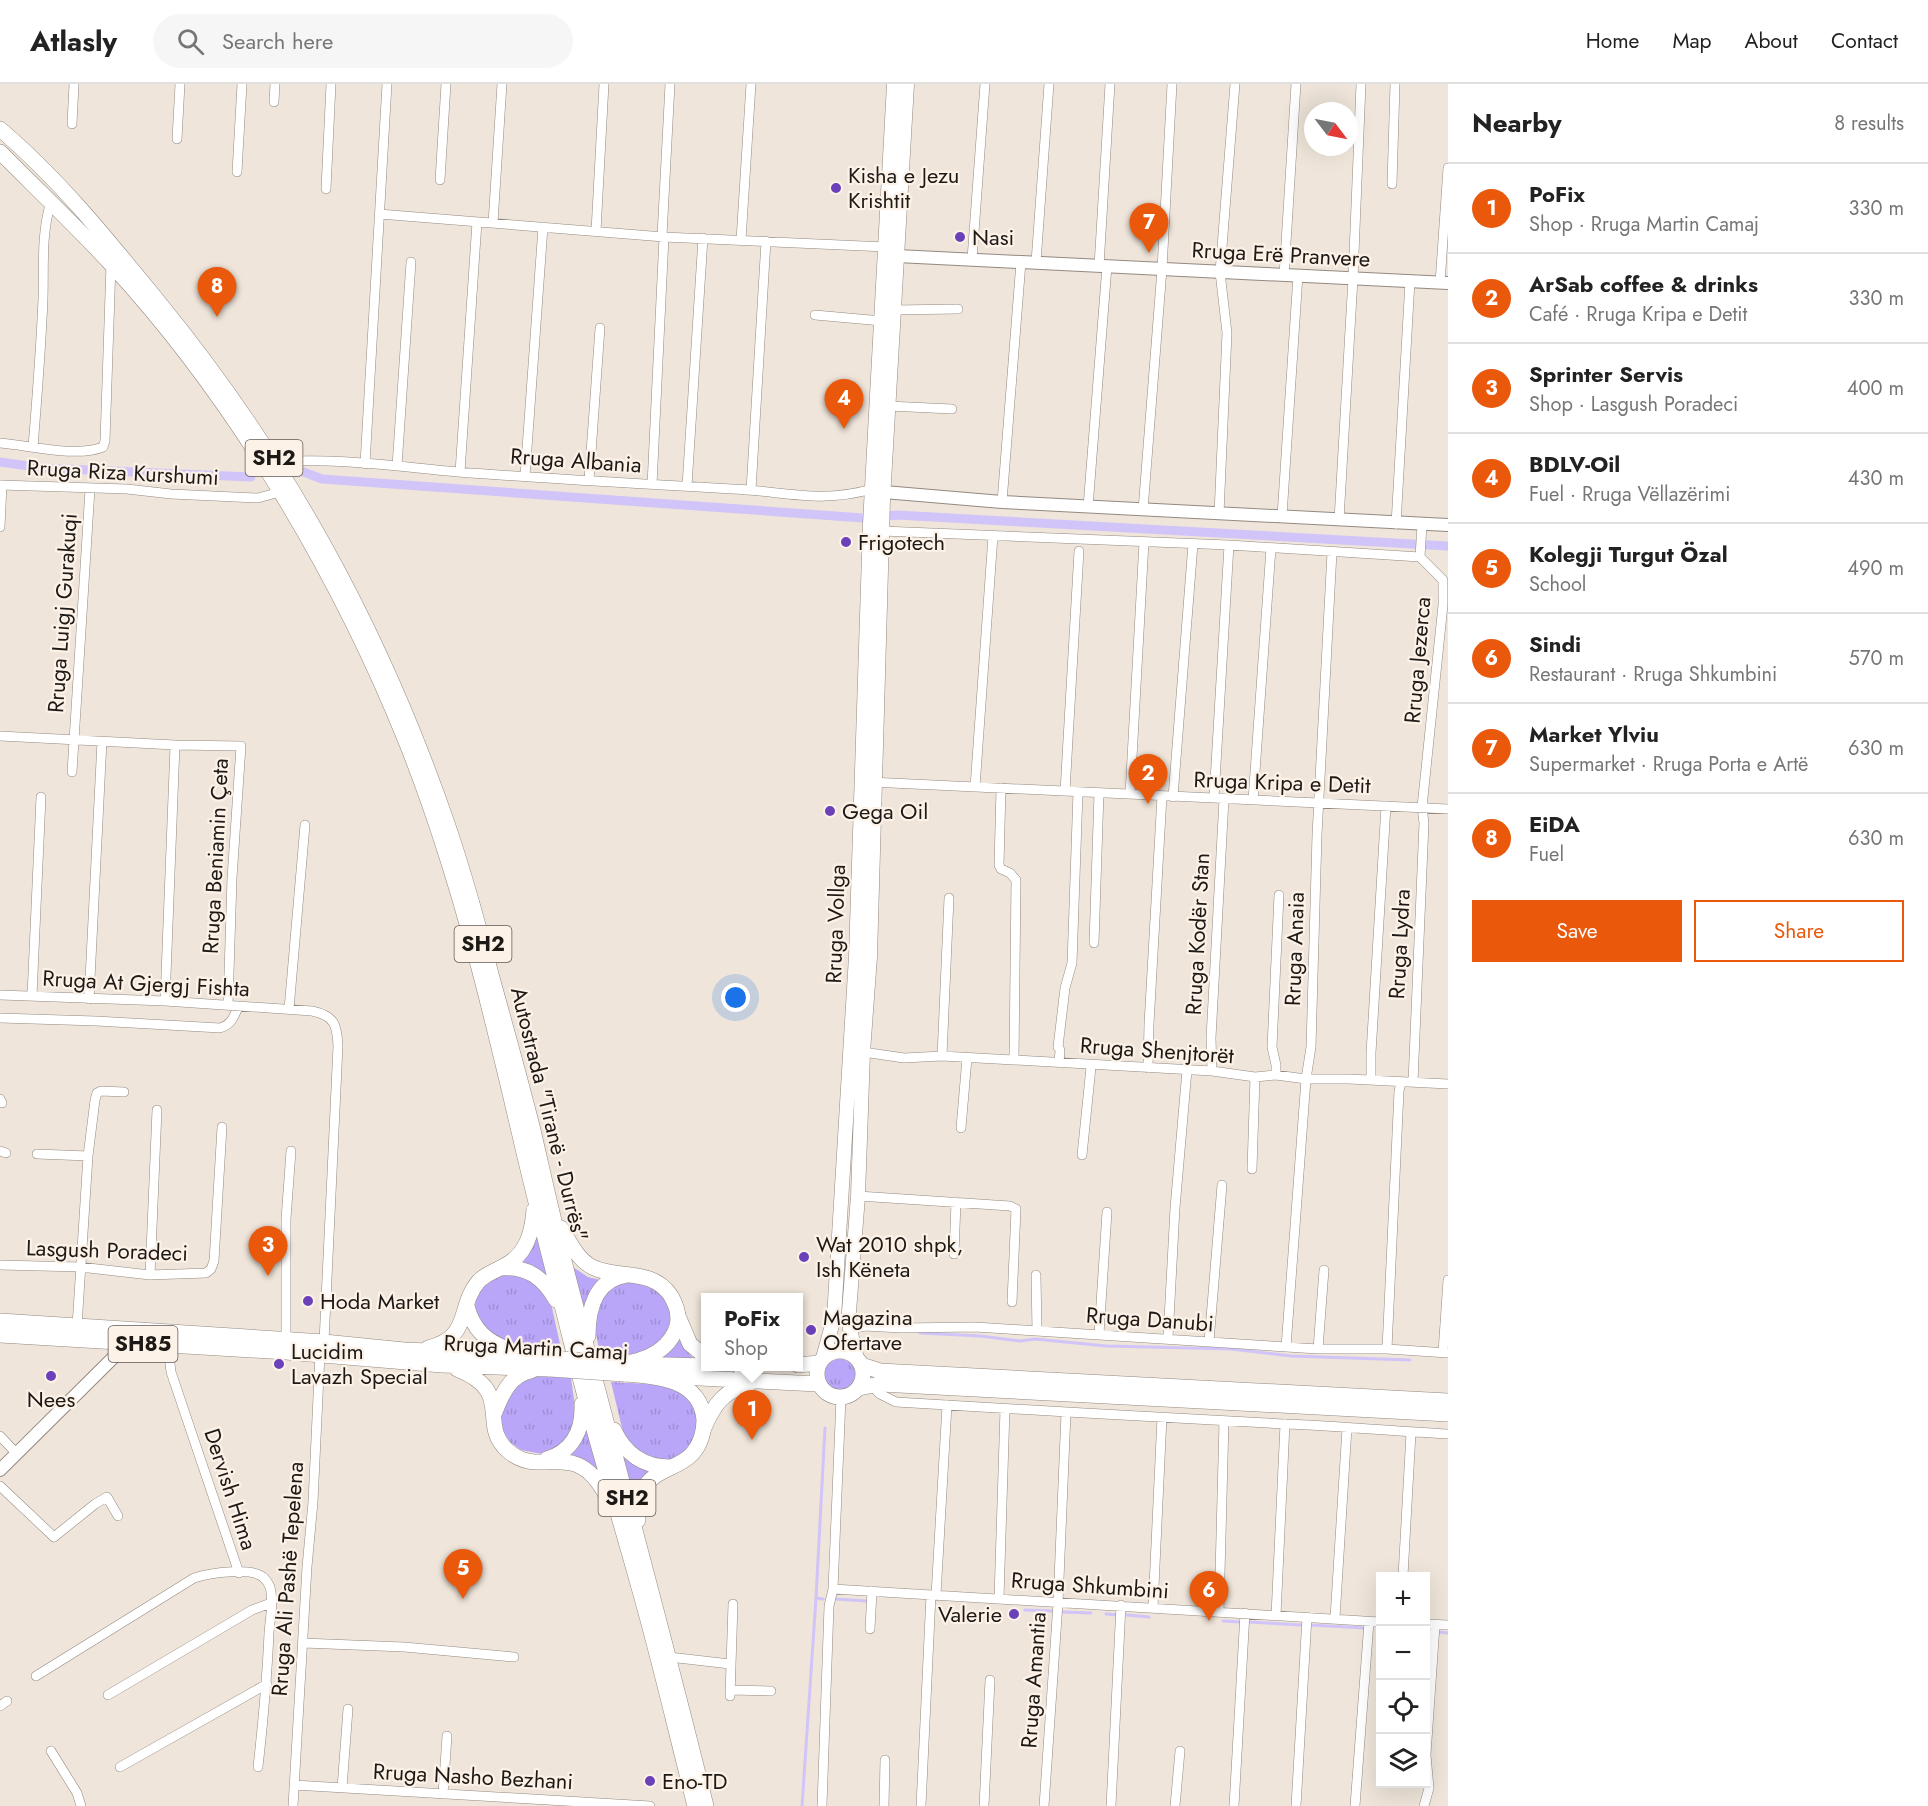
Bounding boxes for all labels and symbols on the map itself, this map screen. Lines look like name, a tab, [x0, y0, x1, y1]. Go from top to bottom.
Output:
north arrow	[1304, 102, 1358, 156]
place label: Kisha e Jezu Krishtit	[848, 159, 959, 216]
marker: Kisha e Jezu Krishtit	[829, 181, 843, 195]
pin: 7	[1130, 204, 1168, 253]
place label: Nasi	[972, 221, 1014, 253]
marker: Nasi	[953, 230, 967, 244]
street label: Rruga Erë Pranvere	[1191, 233, 1371, 275]
pin: 8	[198, 268, 236, 317]
pin: 4	[824, 380, 864, 429]
street label: Rruga Albania	[509, 439, 643, 481]
road number: SH2	[246, 440, 302, 476]
street label: Rruga Riza Kurshumi	[26, 451, 220, 493]
street label: Rruga Luigj Gurakuqi	[39, 512, 85, 714]
place label: Frigotech	[858, 526, 945, 558]
marker: Frigotech	[839, 535, 853, 549]
street label: Rruga Jezerca	[1396, 595, 1438, 725]
pin: 2	[1128, 754, 1168, 804]
street label: Rruga Beniamin Çeta	[194, 757, 236, 955]
street label: Rruga Kripa e Detit	[1193, 763, 1372, 801]
place label: Gega Oil	[842, 795, 928, 827]
marker: Gega Oil	[823, 804, 837, 818]
street label: Rruga Kodër Stan	[1177, 852, 1217, 1016]
street label: Rruga Vollga	[817, 864, 853, 984]
street label: Rruga Lydra	[1380, 888, 1418, 1000]
street label: Rruga Anaia	[1276, 891, 1312, 1007]
road number: SH2	[454, 926, 512, 962]
street label: Rruga At Gjergj Fishta	[42, 962, 250, 1004]
your location	[721, 983, 750, 1012]
street label: Autostrada "Tiranë - Durrës"	[503, 984, 597, 1244]
street label: Rruga Shenjtorët	[1079, 1029, 1236, 1071]
pin: 3	[248, 1226, 288, 1276]
place label: Wat 2010 shpk, Ish Këneta	[816, 1228, 964, 1285]
street label: Lasgush Poradeci	[25, 1231, 189, 1269]
marker: Wat 2010 shpk, Ish Këneta	[797, 1250, 811, 1264]
place label: Hoda Market	[320, 1285, 440, 1317]
marker: Hoda Market	[301, 1294, 315, 1308]
street label: Rruga Danubi	[1085, 1299, 1215, 1339]
place label: Magazina Ofertave	[823, 1301, 913, 1358]
marker: Magazina Ofertave	[804, 1323, 818, 1337]
road number: SH85	[108, 1326, 178, 1362]
street label: Rruga Martin Camaj	[443, 1326, 629, 1368]
place label: Lucidim Lavazh Special	[291, 1335, 428, 1392]
marker: Lucidim Lavazh Special	[272, 1357, 286, 1371]
marker: Nees	[44, 1369, 58, 1383]
place label: Nees	[27, 1383, 75, 1415]
pin: 1	[732, 1390, 771, 1440]
street label: Dervish Hima	[196, 1424, 266, 1554]
street label: Rruga Ali Pashë Tepelena	[263, 1461, 311, 1697]
road number: SH2	[598, 1480, 656, 1516]
pin: 5	[444, 1550, 482, 1599]
street label: Rruga Shkumbini	[1010, 1564, 1170, 1606]
pin: 6	[1190, 1572, 1228, 1621]
place label: Valerie	[938, 1598, 1002, 1630]
marker: Valerie	[1007, 1607, 1021, 1621]
street label: Rruga Amantia	[1012, 1611, 1054, 1749]
street label: Rruga Nasho Bezhani	[372, 1755, 574, 1797]
place label: Eno-TD	[662, 1765, 728, 1797]
marker: Eno-TD	[643, 1774, 657, 1788]

